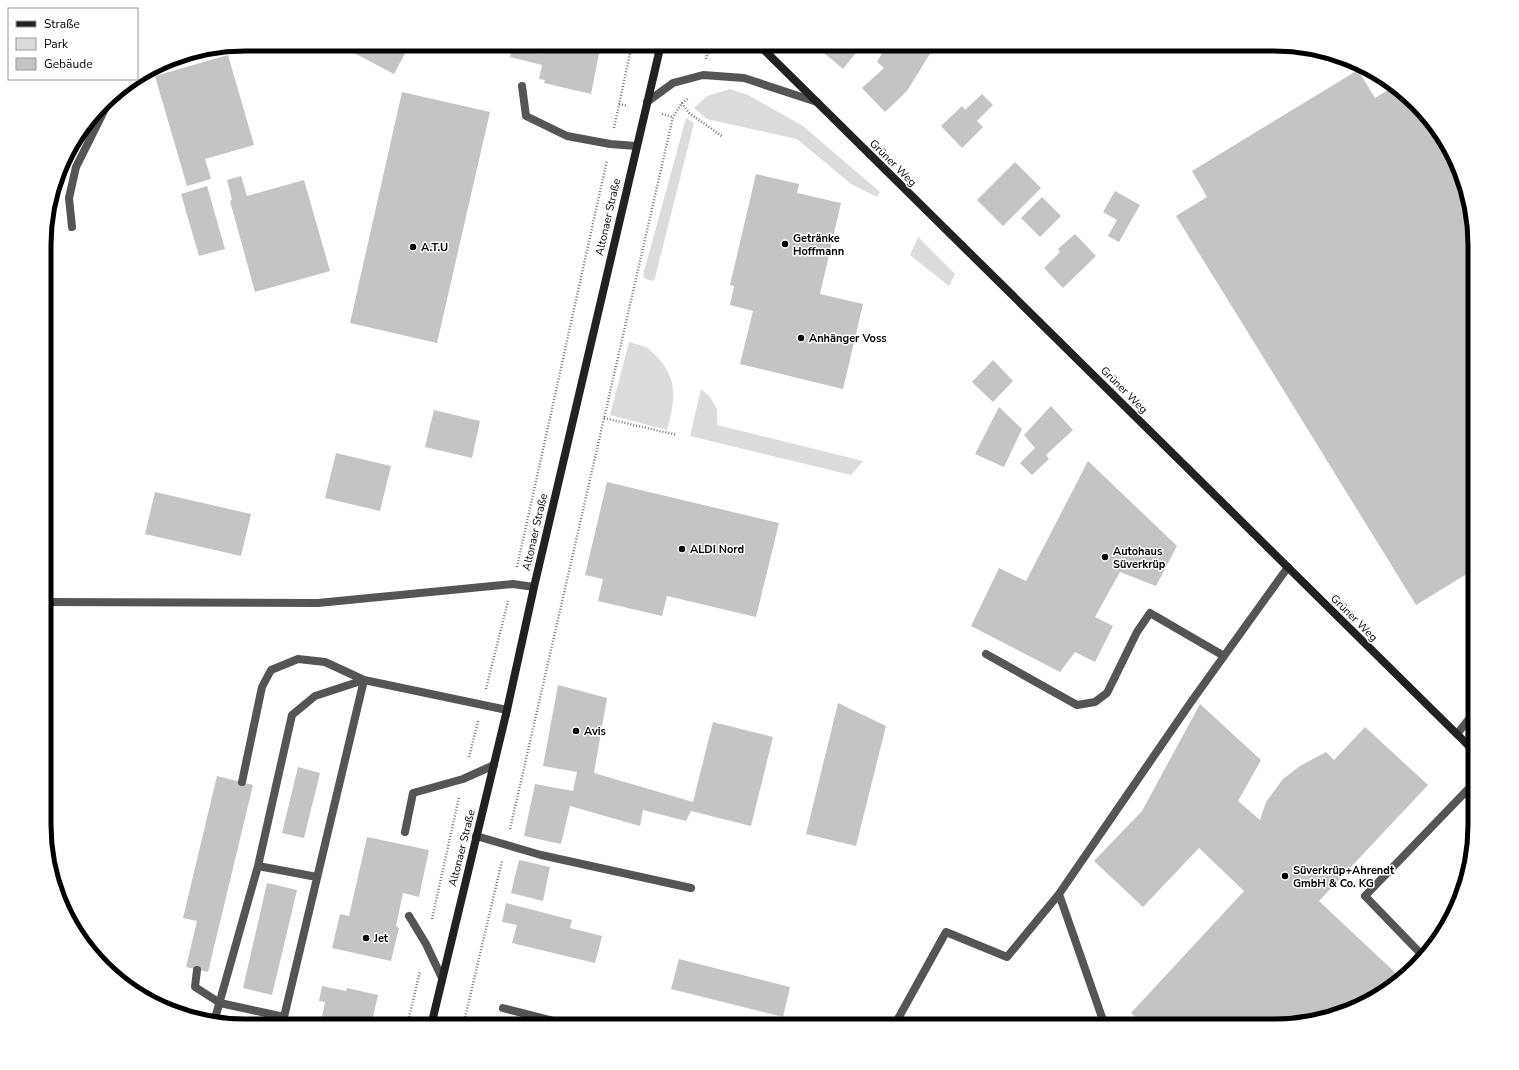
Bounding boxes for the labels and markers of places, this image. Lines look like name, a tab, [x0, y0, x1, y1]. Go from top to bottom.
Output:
place label: Getränke Hoffmann	[793, 231, 844, 259]
marker: Getränke Hoffmann	[780, 239, 790, 249]
place label: A.T.U	[421, 240, 448, 255]
marker: A.T.U	[408, 242, 418, 252]
place label: Anhänger Voss	[809, 331, 887, 346]
marker: Anhänger Voss	[796, 333, 806, 343]
place label: ALDI Nord	[690, 542, 744, 557]
marker: ALDI Nord	[677, 544, 687, 554]
place label: Autohaus Süverkrüp	[1113, 544, 1166, 572]
marker: Autohaus Süverkrüp	[1100, 552, 1110, 562]
place label: Avis	[584, 724, 606, 739]
marker: Avis	[571, 726, 581, 736]
place label: Süverkrüp+Ahrendt GmbH & Co. KG	[1293, 863, 1395, 891]
marker: Süverkrüp+Ahrendt GmbH & Co. KG	[1280, 871, 1290, 881]
place label: Jet	[373, 931, 389, 946]
marker: Jet	[361, 933, 371, 943]

